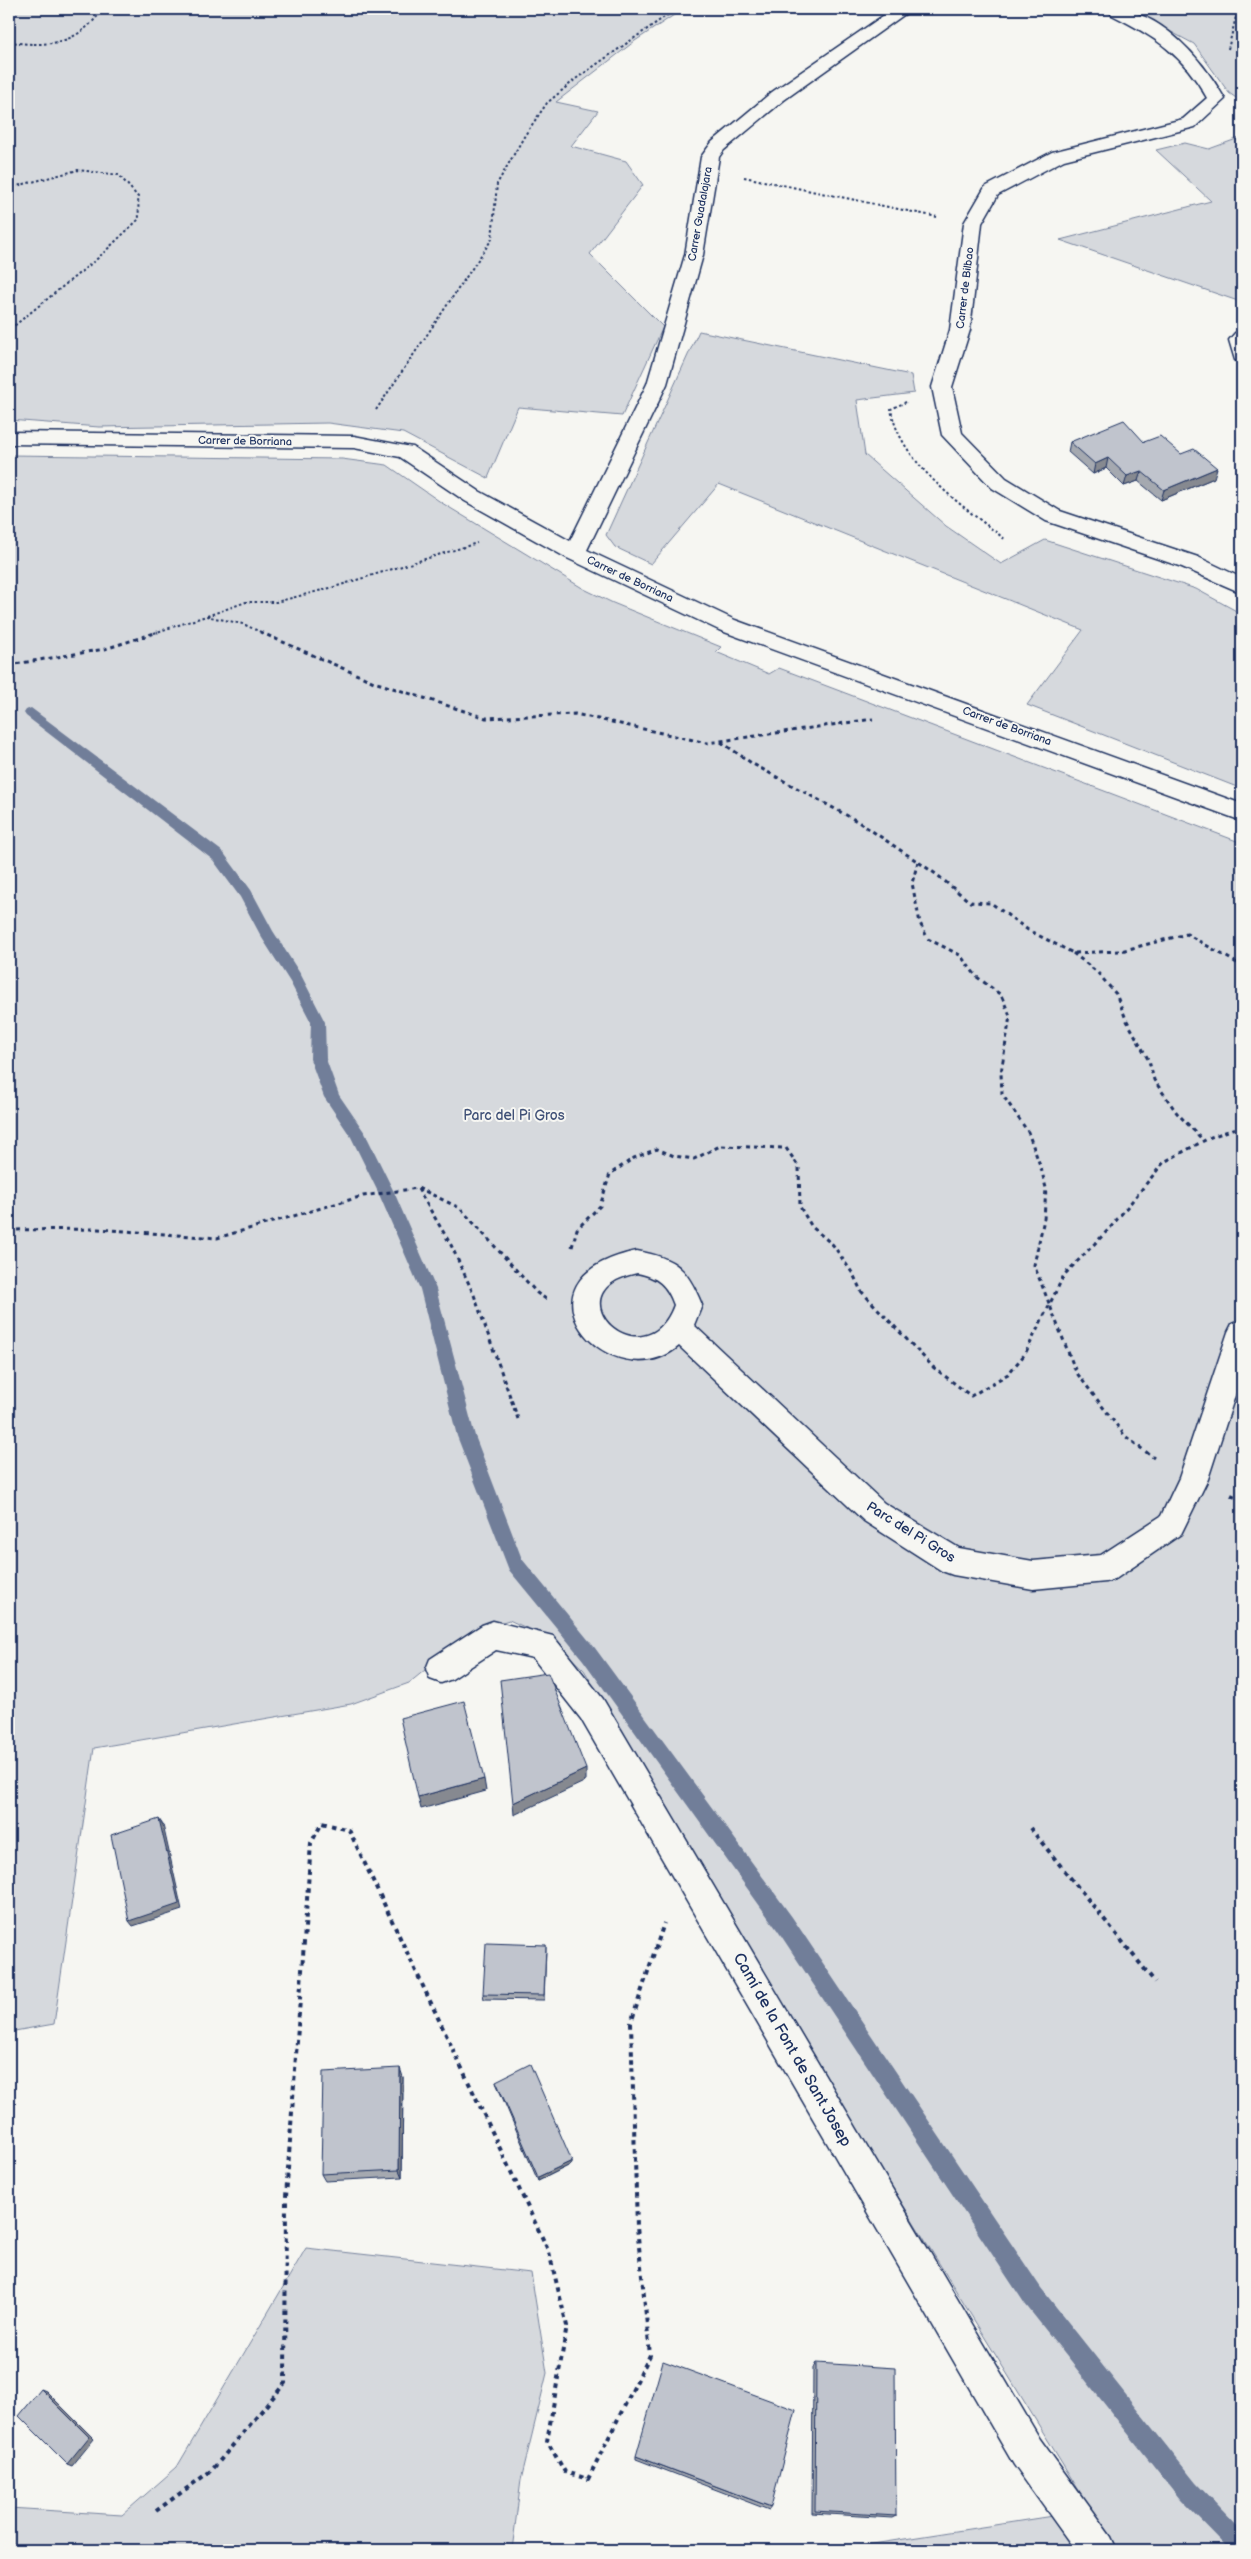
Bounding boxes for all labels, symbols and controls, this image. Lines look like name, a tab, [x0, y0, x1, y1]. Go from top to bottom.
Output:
street label: Carrer Guadalajara	[685, 166, 715, 262]
street label: Carrer de Bilbao	[954, 246, 976, 330]
street label: Carrer de Borriana	[198, 434, 292, 448]
street label: Carrer de Borriana	[585, 553, 675, 605]
street label: Carrer de Borriana	[961, 704, 1053, 748]
park label: Parc del Pi Gros	[463, 1107, 565, 1124]
street label: Parc del Pi Gros	[863, 1498, 959, 1566]
street label: Camí de la Font de Sant Josep	[729, 1950, 855, 2150]

